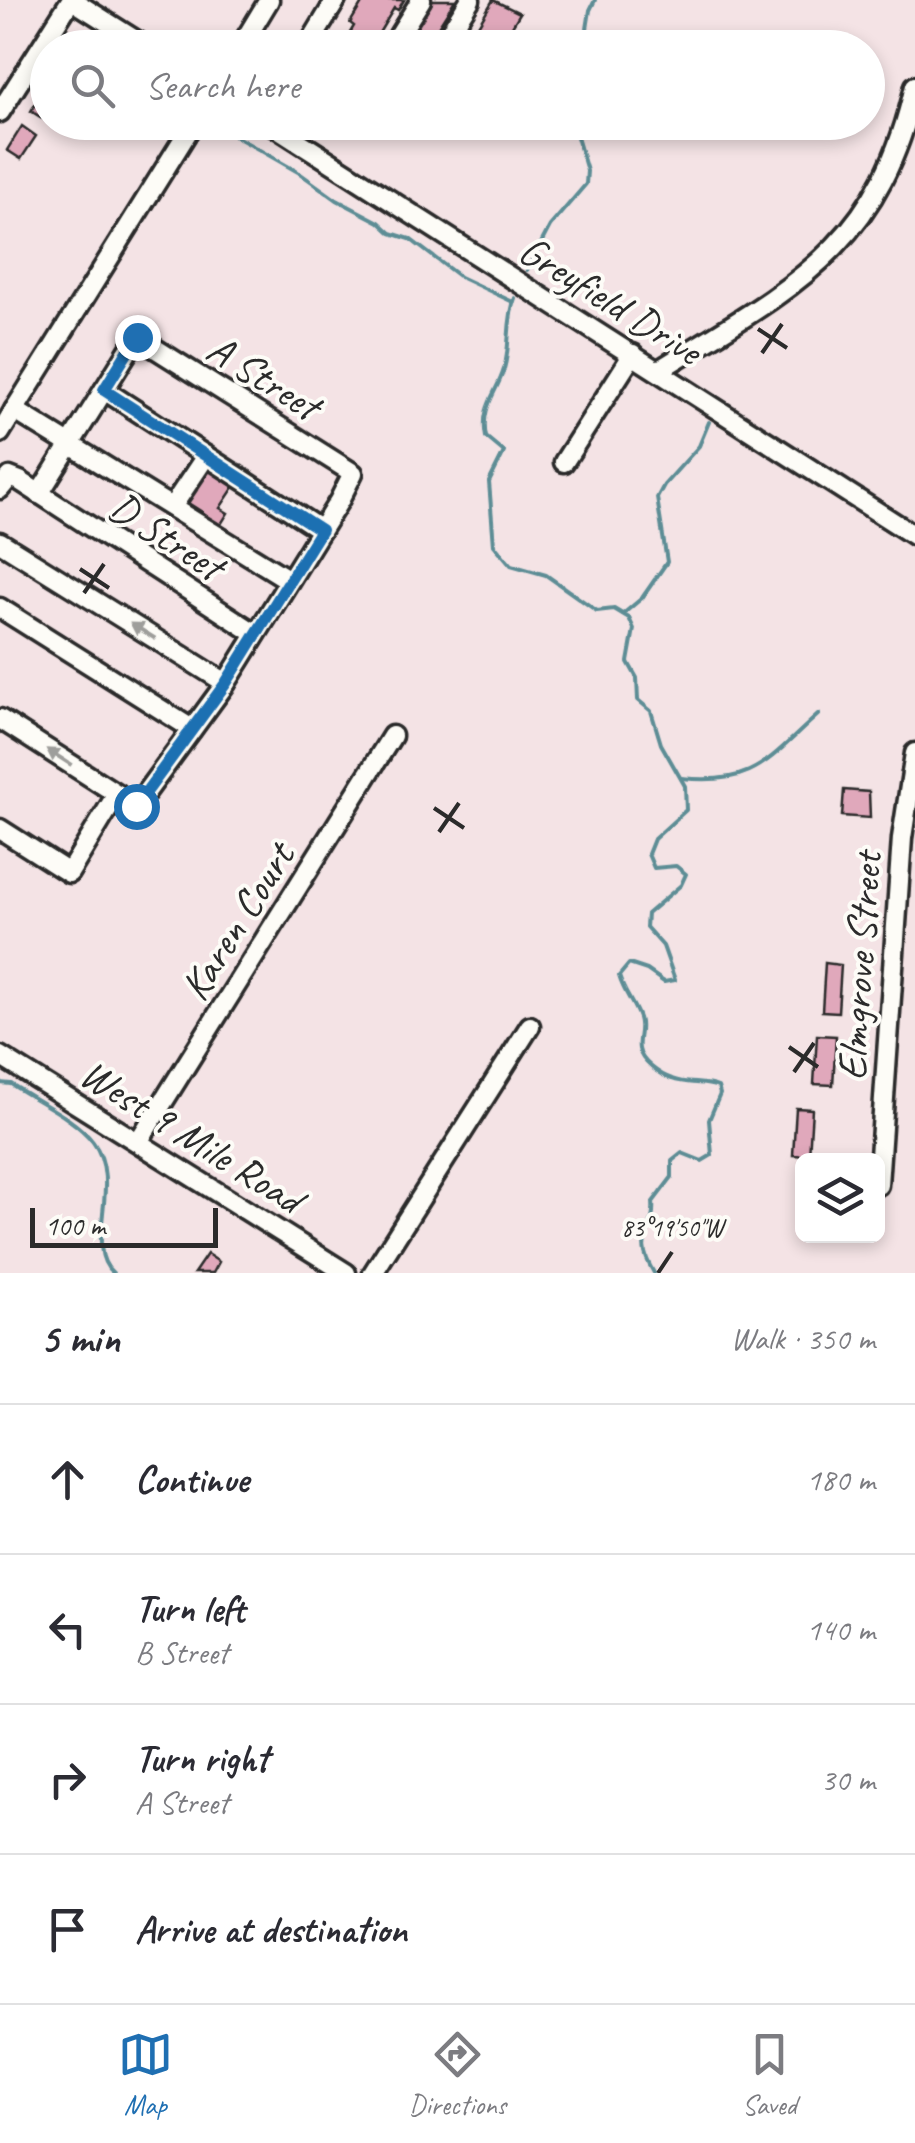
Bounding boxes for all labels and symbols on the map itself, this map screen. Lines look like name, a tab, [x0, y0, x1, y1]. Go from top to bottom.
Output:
street label: Greyfield Drive	[509, 223, 714, 379]
route end	[115, 315, 161, 361]
street label: A Street	[197, 322, 334, 435]
street label: D Street	[99, 480, 237, 595]
one-way arrow	[129, 623, 157, 640]
one-way arrow	[45, 748, 72, 766]
route start	[114, 784, 160, 830]
street label: Karen Court	[168, 830, 308, 1010]
street label: Elmgrove Street	[825, 846, 894, 1082]
street label: West 9 Mile Road	[70, 1047, 318, 1229]
scale bar	[30, 1203, 218, 1248]
text: 83°19'50"W	[621, 1212, 727, 1244]

